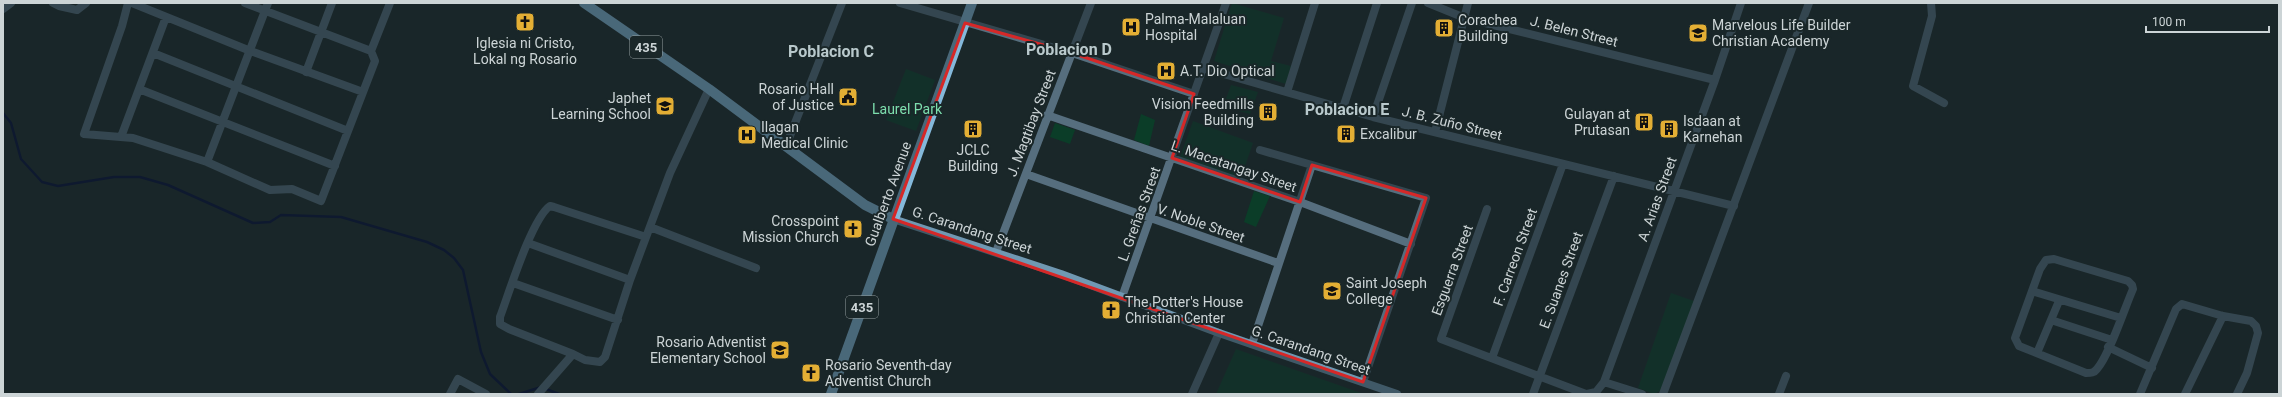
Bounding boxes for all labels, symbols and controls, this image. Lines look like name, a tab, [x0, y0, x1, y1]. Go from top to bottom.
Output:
scale bar	[2146, 8, 2269, 34]
church icon: Iglesia ni Cristo, Lokal ng Rosario	[514, 11, 536, 33]
place label: Palma-Malaluan Hospital	[1145, 11, 1246, 43]
place label: Corachea Building	[1458, 12, 1517, 44]
street label: J. Belen Street	[1528, 12, 1620, 50]
text: 100 m	[2152, 15, 2186, 29]
hospital icon: Palma-Malaluan Hospital	[1120, 16, 1142, 38]
building icon: Corachea Building	[1433, 17, 1455, 39]
place label: Marvelous Life Builder Christian Academy	[1712, 17, 1851, 49]
school or university icon: Marvelous Life Builder Christian Academy	[1687, 22, 1709, 44]
place label: Iglesia ni Cristo, Lokal ng Rosario	[473, 35, 577, 67]
road number: 435	[630, 36, 662, 58]
district label: Poblacion D	[1026, 40, 1112, 59]
district label: Poblacion C	[788, 42, 874, 61]
hospital icon: A.T. Dio Optical	[1155, 60, 1177, 82]
place label: A.T. Dio Optical	[1180, 63, 1275, 79]
street label: J. Magtibay Street	[1003, 67, 1059, 179]
place label: Rosario Hall of Justice	[759, 81, 834, 113]
public building icon: Rosario Hall of Justice	[837, 86, 859, 108]
place label: Japhet Learning School	[551, 90, 651, 122]
school or university icon: Japhet Learning School	[654, 95, 676, 117]
place label: Vision Feedmills Building	[1152, 96, 1254, 128]
district label: Poblacion E	[1305, 100, 1389, 119]
park label: Laurel Park	[872, 101, 943, 117]
building icon: Vision Feedmills Building	[1257, 101, 1279, 123]
street label: J. B. Zuño Street	[1400, 103, 1504, 143]
place label: Gulayan at Prutasan	[1564, 106, 1630, 138]
building icon: Gulayan at Prutasan	[1633, 111, 1655, 133]
place label: Isdaan at Karnehan	[1683, 113, 1742, 145]
building icon: JCLC Building	[962, 118, 984, 140]
building icon: Isdaan at Karnehan	[1658, 118, 1680, 140]
place label: Ilagan Medical Clinic	[761, 119, 848, 151]
building icon: Excalibur	[1335, 123, 1357, 145]
hospital icon: Ilagan Medical Clinic	[736, 124, 758, 146]
place label: Excalibur	[1360, 126, 1417, 142]
street label: L. Macatangay Street	[1169, 137, 1299, 195]
street label: Gualberto Avenue	[862, 139, 914, 249]
place label: JCLC Building	[948, 142, 998, 174]
street label: A. Arias Street	[1634, 154, 1680, 243]
street label: L. Greñas Street	[1115, 164, 1164, 263]
street label: V. Noble Street	[1155, 201, 1247, 246]
street label: G. Carandang Street	[910, 203, 1034, 257]
street label: F. Carreon Street	[1490, 206, 1540, 308]
place label: Crosspoint Mission Church	[742, 213, 839, 245]
church icon: Crosspoint Mission Church	[842, 218, 864, 240]
street label: Esguerra Street	[1428, 222, 1476, 318]
street label: E. Suanes Street	[1536, 229, 1586, 330]
place label: Saint Joseph College	[1346, 275, 1427, 307]
school or university icon: Saint Joseph College	[1321, 280, 1343, 302]
place label: The Potter's House Christian Center	[1125, 294, 1243, 326]
road number: 435	[846, 296, 878, 318]
church icon: The Potter's House Christian Center	[1100, 299, 1122, 321]
street label: G. Carandang Street	[1249, 322, 1373, 378]
place label: Rosario Adventist Elementary School	[650, 334, 766, 366]
school or university icon: Rosario Adventist Elementary School	[769, 339, 791, 361]
place label: Rosario Seventh-day Adventist Church	[825, 357, 952, 389]
church icon: Rosario Seventh-day Adventist Church	[800, 362, 822, 384]

